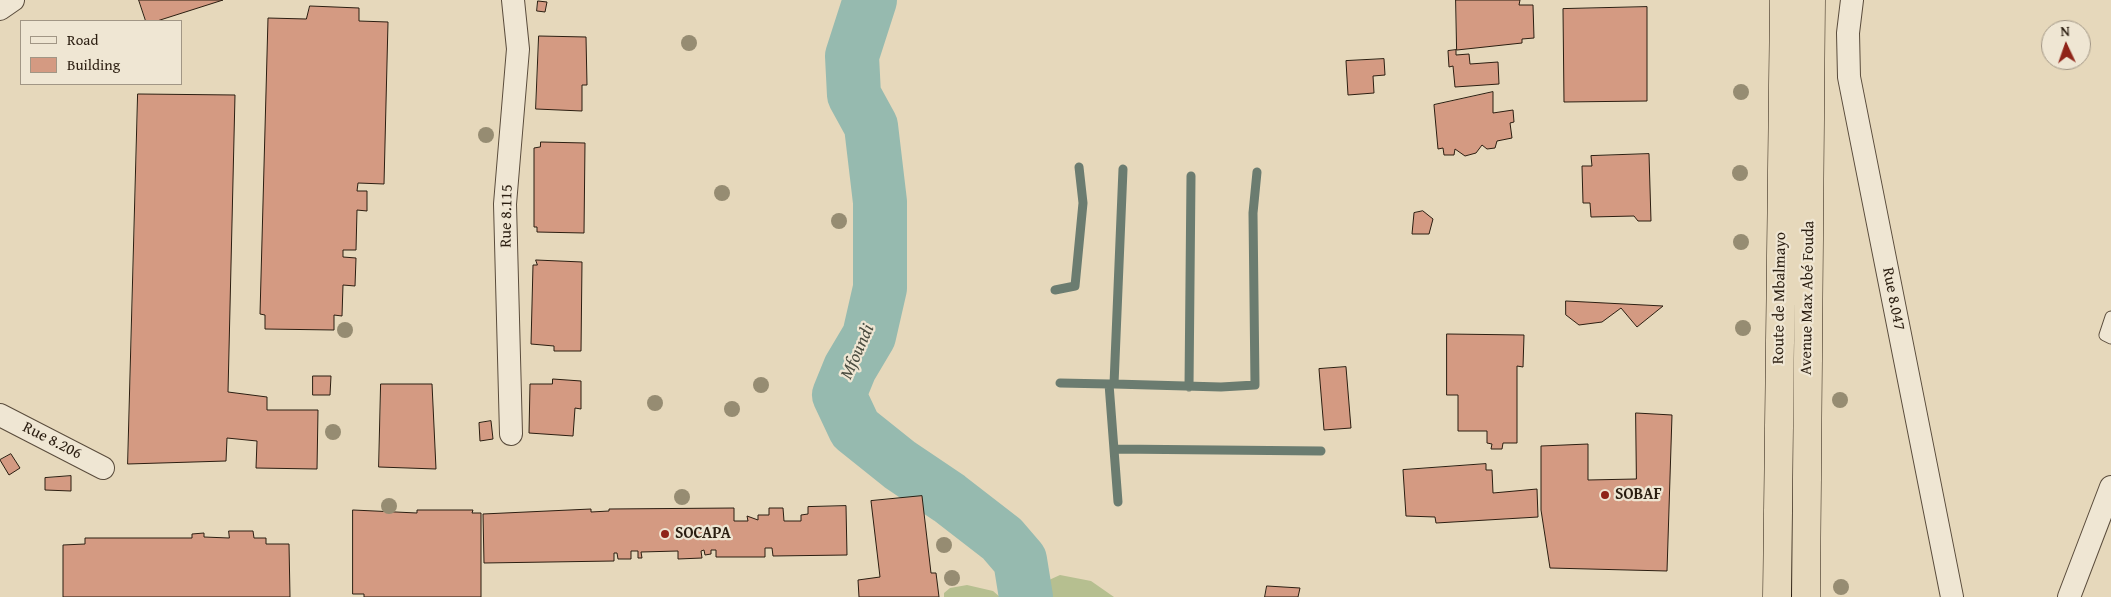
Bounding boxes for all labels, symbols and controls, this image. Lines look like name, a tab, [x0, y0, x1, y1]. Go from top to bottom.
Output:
legend	[20, 20, 182, 85]
north arrow	[2041, 20, 2091, 70]
text: N	[2060, 21, 2070, 41]
text: Road	[67, 29, 98, 50]
text: Building	[67, 54, 120, 75]
street label: Rue 8.115	[497, 184, 517, 248]
street label: Avenue Max Abé Fouda	[1797, 221, 1819, 375]
street label: Route de Mbalmayo	[1769, 232, 1791, 364]
street label: Rue 8.047	[1878, 266, 1908, 332]
water label: Mfoundi	[836, 321, 880, 383]
street label: Rue 8.206	[19, 418, 85, 464]
place label: SOBAF	[1615, 485, 1662, 505]
marker: SOBAF	[1599, 489, 1611, 501]
place label: SOCAPA	[675, 524, 731, 544]
marker: SOCAPA	[659, 528, 671, 540]

